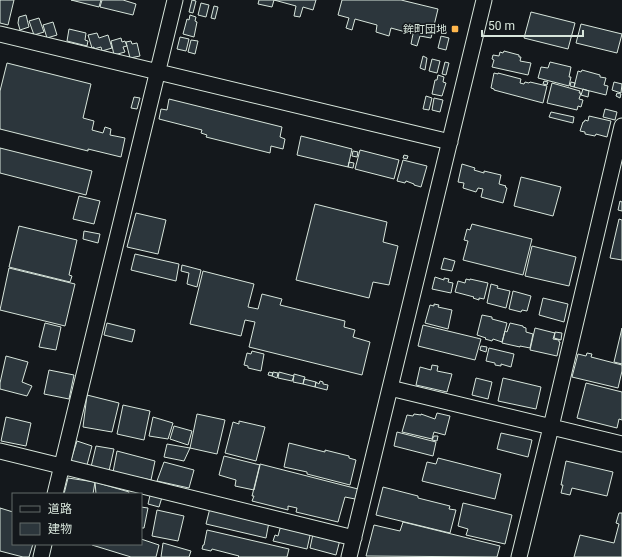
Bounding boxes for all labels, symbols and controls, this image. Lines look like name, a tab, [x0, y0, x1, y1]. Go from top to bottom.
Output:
scale bar	[482, 12, 583, 38]
text: 50 m	[488, 19, 515, 33]
place label: 鉾町団地	[403, 23, 447, 36]
marker: 鉾町団地	[450, 24, 460, 34]
legend	[12, 493, 142, 545]
text: 道路	[48, 502, 72, 516]
text: 建物	[48, 522, 72, 536]

